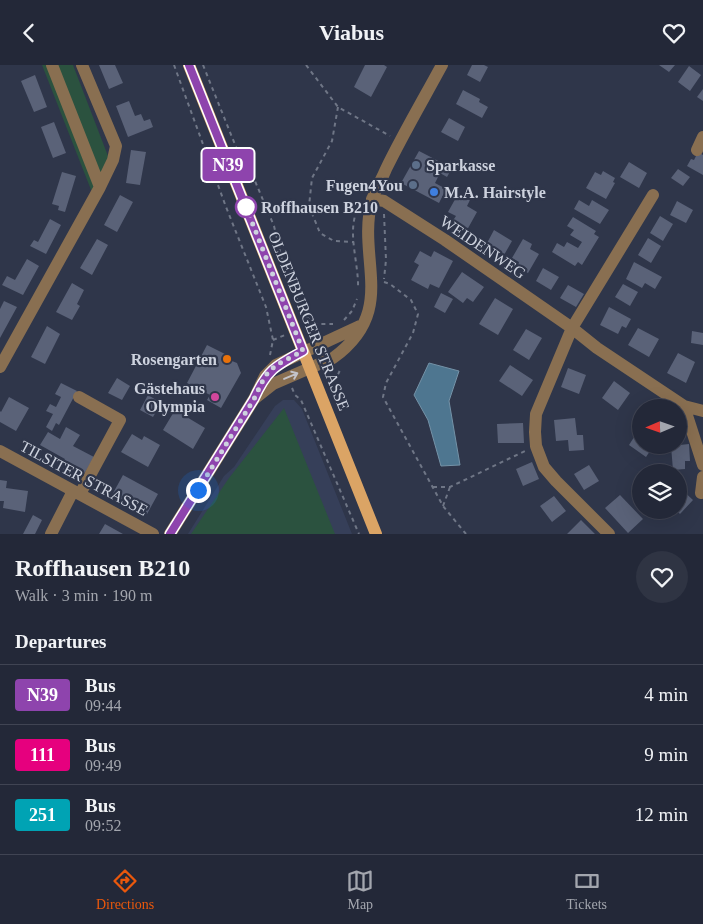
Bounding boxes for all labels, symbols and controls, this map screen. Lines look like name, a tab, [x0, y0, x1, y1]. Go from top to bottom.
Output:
icon: back	[15, 19, 43, 47]
icon: heart	[660, 19, 688, 47]
text: Viabus	[319, 20, 384, 45]
line badge: N39	[199, 149, 257, 181]
text: N39	[213, 155, 244, 175]
place label: Sparkasse	[426, 157, 495, 175]
marker: Sparkasse	[410, 159, 422, 171]
place label: Fugen4You	[326, 177, 403, 195]
marker: Fugen4You	[407, 179, 419, 191]
place label: M.A. Hairstyle	[444, 184, 546, 202]
marker: M.A. Hairstyle	[428, 186, 440, 198]
marker: Roffhausen B210	[235, 196, 257, 218]
place label: Roffhausen B210	[261, 199, 378, 216]
street label: WEIDENWEG	[437, 212, 529, 282]
street label: OLDENBURGER STRASSE	[265, 229, 353, 413]
place label: Rosengarten	[131, 351, 217, 369]
marker: Rosengarten	[221, 353, 233, 365]
one-way arrow	[283, 371, 298, 381]
place label: Gästehaus Olympia	[134, 380, 205, 416]
marker: Gästehaus Olympia	[209, 391, 221, 403]
north arrow	[632, 399, 688, 454]
map controls	[632, 399, 687, 519]
street label: TILSITER STRASSE	[17, 437, 151, 519]
button: layers	[632, 464, 687, 519]
your location	[186, 478, 211, 503]
button: heart	[636, 551, 688, 603]
text: Roffhausen B210	[15, 555, 190, 581]
text: Walk · 3 min · 190 m	[15, 587, 152, 604]
text: Departures	[15, 631, 106, 652]
text: Bus	[85, 675, 116, 696]
text: 4 min	[644, 684, 688, 705]
text: N39	[27, 685, 58, 705]
text: 09:44	[85, 697, 121, 714]
text: Bus	[85, 735, 116, 756]
text: 9 min	[644, 744, 688, 765]
text: 111	[30, 745, 55, 765]
text: 09:49	[85, 757, 121, 774]
text: Bus	[85, 795, 116, 816]
text: 12 min	[635, 804, 688, 825]
text: 251	[29, 805, 56, 825]
text: 09:52	[85, 817, 121, 834]
tab: Directions	[96, 867, 154, 913]
tab: Map	[346, 867, 374, 913]
tab: Tickets	[566, 867, 607, 913]

